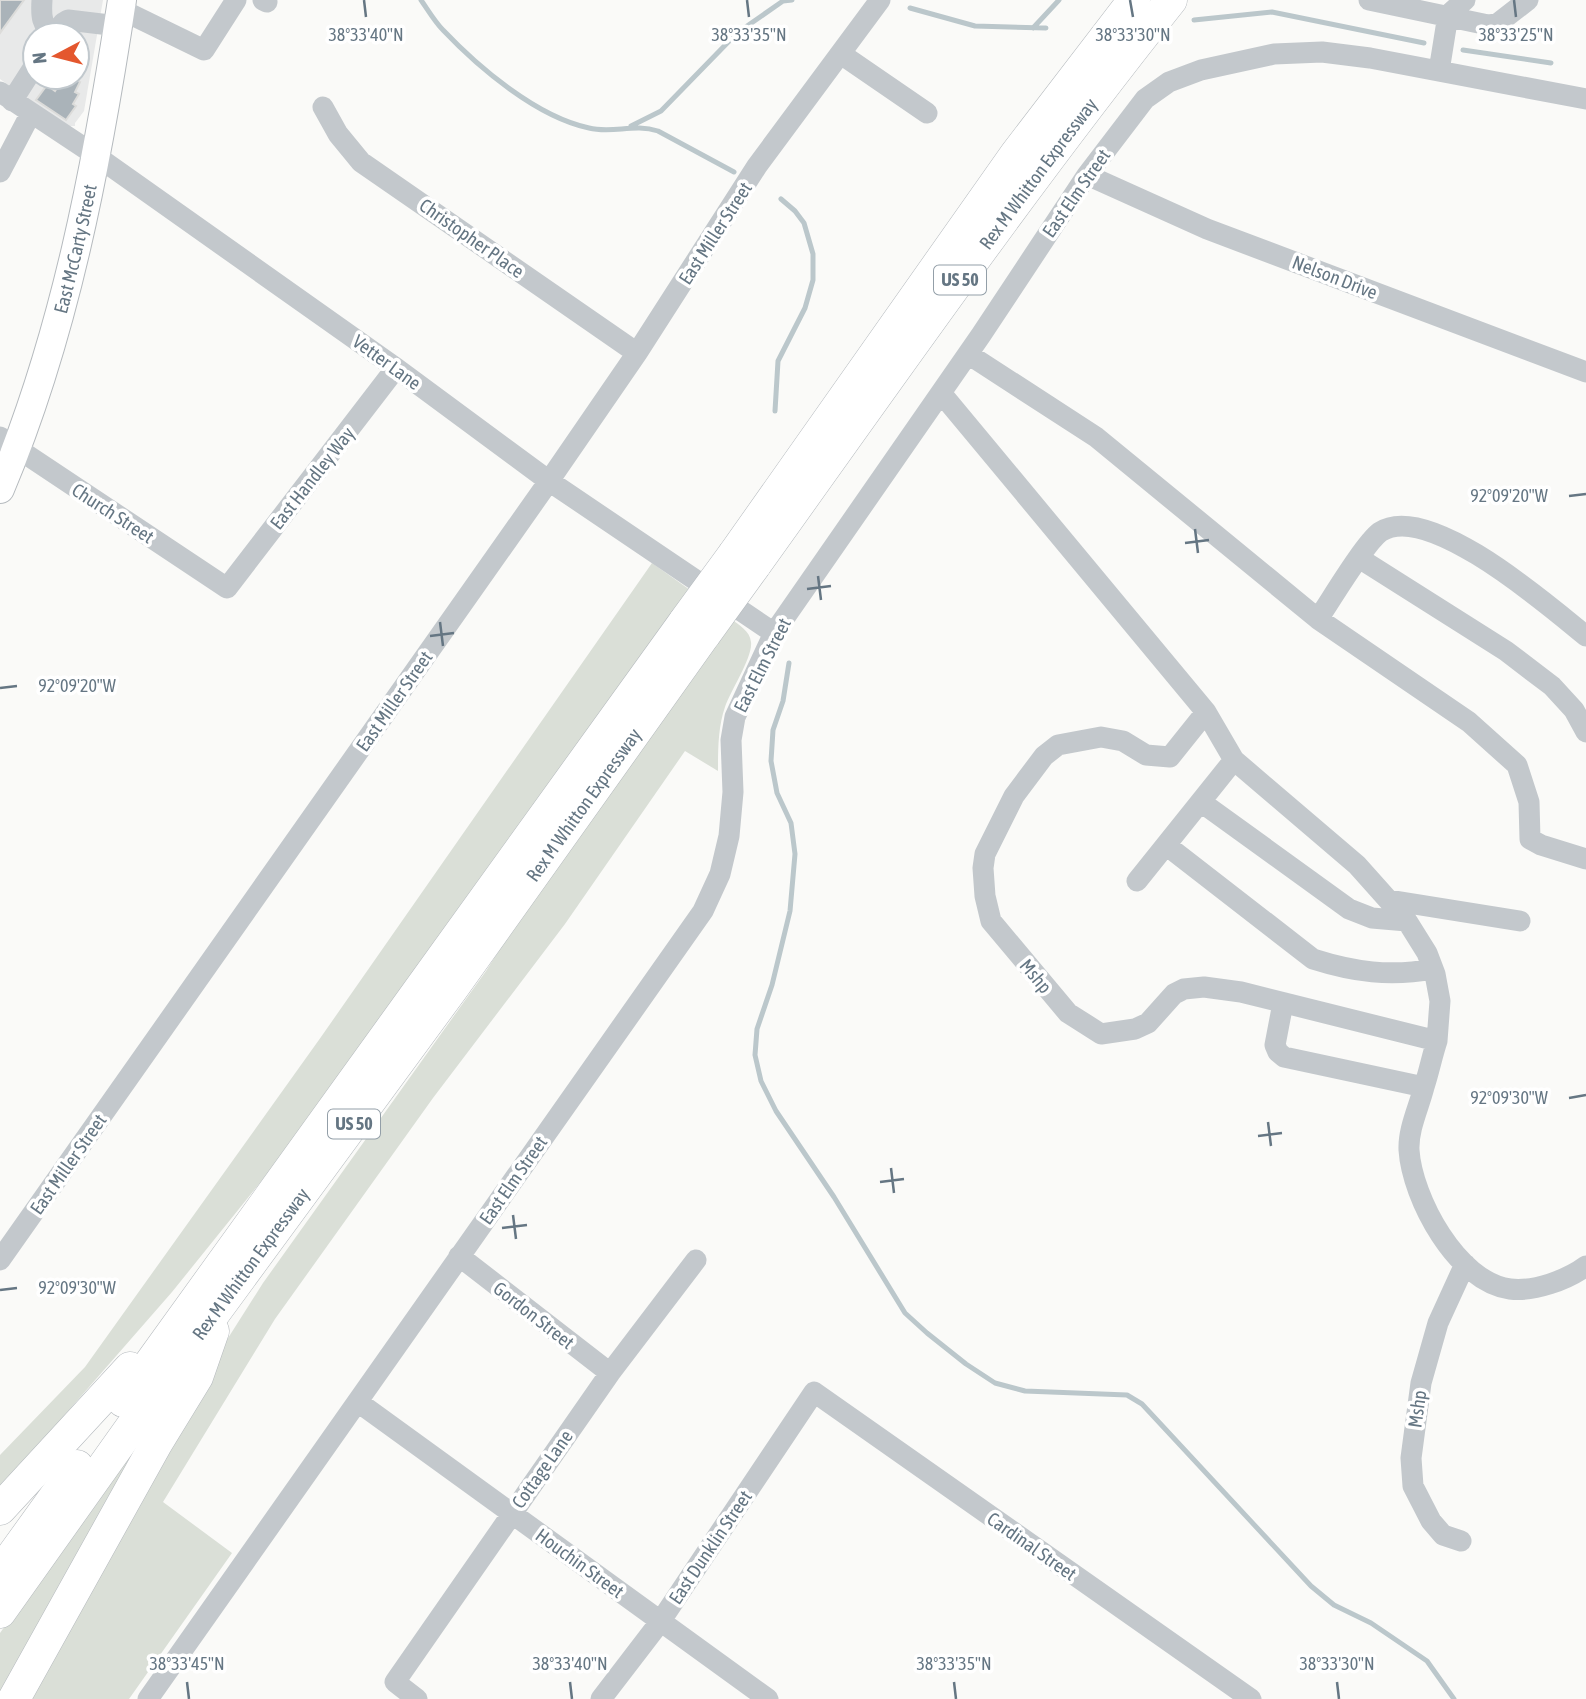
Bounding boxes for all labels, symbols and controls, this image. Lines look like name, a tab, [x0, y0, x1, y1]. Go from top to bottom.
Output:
north arrow	[21, 21, 91, 91]
text: 38°33'40"N	[328, 24, 404, 45]
text: 38°33'35"N	[711, 24, 787, 45]
text: 38°33'30"N	[1095, 24, 1171, 45]
text: 38°33'25"N	[1478, 24, 1554, 45]
text: N	[28, 51, 51, 65]
street label: Rex M Whitton Expressway	[974, 94, 1102, 253]
street label: East Elm Street	[1038, 145, 1114, 241]
street label: East Miller Street	[674, 178, 756, 288]
street label: East McCarty Street	[49, 182, 101, 316]
street label: Christopher Place	[415, 194, 529, 282]
street label: Nelson Drive	[1289, 251, 1381, 303]
road number: US 50	[934, 266, 986, 294]
street label: Vetter Lane	[349, 330, 425, 394]
street label: East Handley Way	[265, 422, 359, 533]
street label: Church Street	[68, 478, 158, 548]
text: 92°09'20"W	[1470, 485, 1548, 506]
street label: East Elm Street	[729, 614, 795, 716]
street label: East Miller Street	[351, 647, 437, 755]
text: 92°09'20"W	[38, 675, 116, 696]
street label: Rex M Whitton Expressway	[521, 724, 645, 886]
street label: Mshp	[1015, 955, 1057, 997]
text: 92°09'30"W	[1470, 1087, 1548, 1108]
street label: East Miller Street	[25, 1110, 111, 1218]
road number: US 50	[328, 1110, 380, 1139]
street label: East Elm Street	[475, 1132, 551, 1228]
street label: Rex M Whitton Expressway	[187, 1183, 313, 1344]
text: 92°09'30"W	[38, 1277, 116, 1298]
street label: Gordon Street	[489, 1277, 579, 1353]
street label: Mshp	[1403, 1389, 1431, 1429]
street label: Cottage Lane	[507, 1426, 577, 1512]
street label: East Dunklin Street	[664, 1486, 756, 1608]
street label: Cardinal Street	[983, 1507, 1081, 1585]
street label: Houchin Street	[532, 1524, 628, 1602]
text: 38°33'45"N	[149, 1653, 225, 1674]
text: 38°33'40"N	[532, 1653, 608, 1674]
text: 38°33'35"N	[916, 1653, 992, 1674]
text: 38°33'30"N	[1299, 1653, 1375, 1674]

